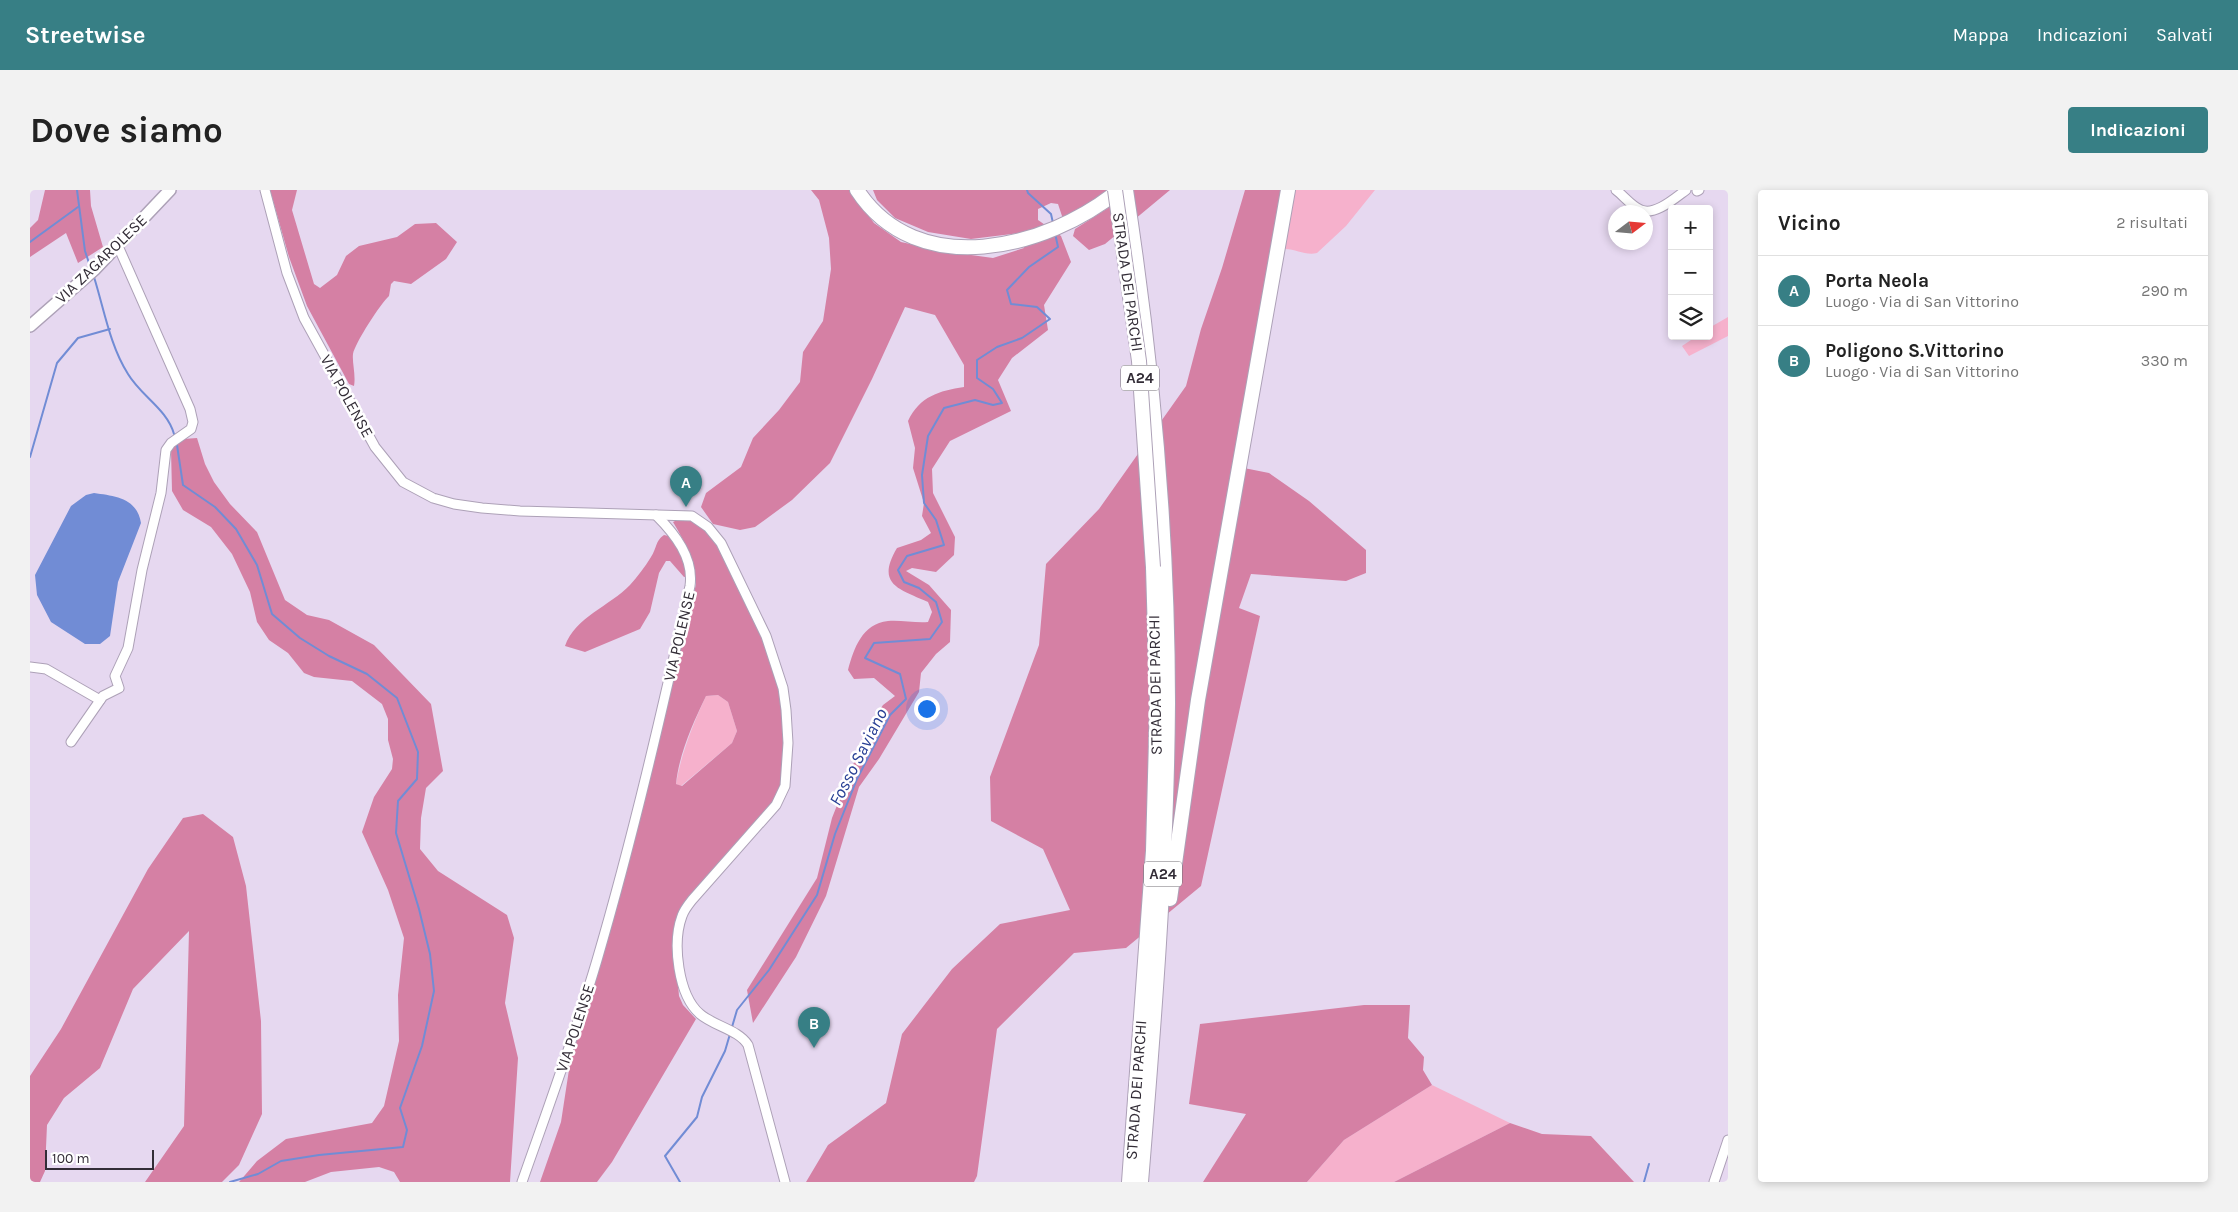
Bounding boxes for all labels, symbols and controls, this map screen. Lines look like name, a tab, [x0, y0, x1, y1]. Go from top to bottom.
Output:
text: Streetwise	[25, 21, 146, 49]
text: Mappa	[1953, 24, 2009, 46]
text: Indicazioni	[2037, 24, 2128, 46]
text: Salvati	[2156, 24, 2213, 46]
button: Indicazioni	[2068, 107, 2208, 153]
text: Dove siamo	[30, 110, 223, 151]
north arrow	[1608, 205, 1653, 250]
map controls	[1668, 205, 1713, 340]
button: +	[1668, 205, 1713, 250]
street label: VIA ZAGAROLESE	[51, 211, 151, 307]
street label: STRADA DEI PARCHI	[1109, 211, 1147, 353]
text: Vicino	[1778, 211, 1841, 235]
text: 2 risultati	[2116, 213, 2188, 232]
button: −	[1668, 250, 1713, 295]
text: Porta Neola	[1825, 270, 1929, 292]
text: A	[1789, 281, 1799, 300]
text: 290 m	[2141, 281, 2188, 300]
text: Luogo · Via di San Vittorino	[1825, 292, 2019, 311]
button: layers	[1668, 295, 1713, 340]
text: Poligono S.Vittorino	[1825, 340, 2004, 362]
street label: VIA POLENSE	[316, 351, 378, 441]
text: B	[1789, 351, 1799, 370]
text: 330 m	[2141, 351, 2188, 370]
text: Luogo · Via di San Vittorino	[1825, 362, 2019, 381]
road number: A24	[1121, 366, 1159, 390]
pin: A	[670, 466, 702, 507]
street label: VIA POLENSE	[659, 589, 699, 683]
street label: STRADA DEI PARCHI	[1144, 615, 1166, 755]
your location	[914, 696, 940, 722]
water label: Fosso Saviano	[824, 705, 892, 809]
road number: A24	[1144, 862, 1182, 886]
street label: VIA POLENSE	[552, 981, 598, 1075]
pin: B	[798, 1007, 830, 1048]
street label: STRADA DEI PARCHI	[1122, 1019, 1150, 1161]
scale bar	[45, 1147, 154, 1170]
text: 100 m	[52, 1150, 90, 1167]

